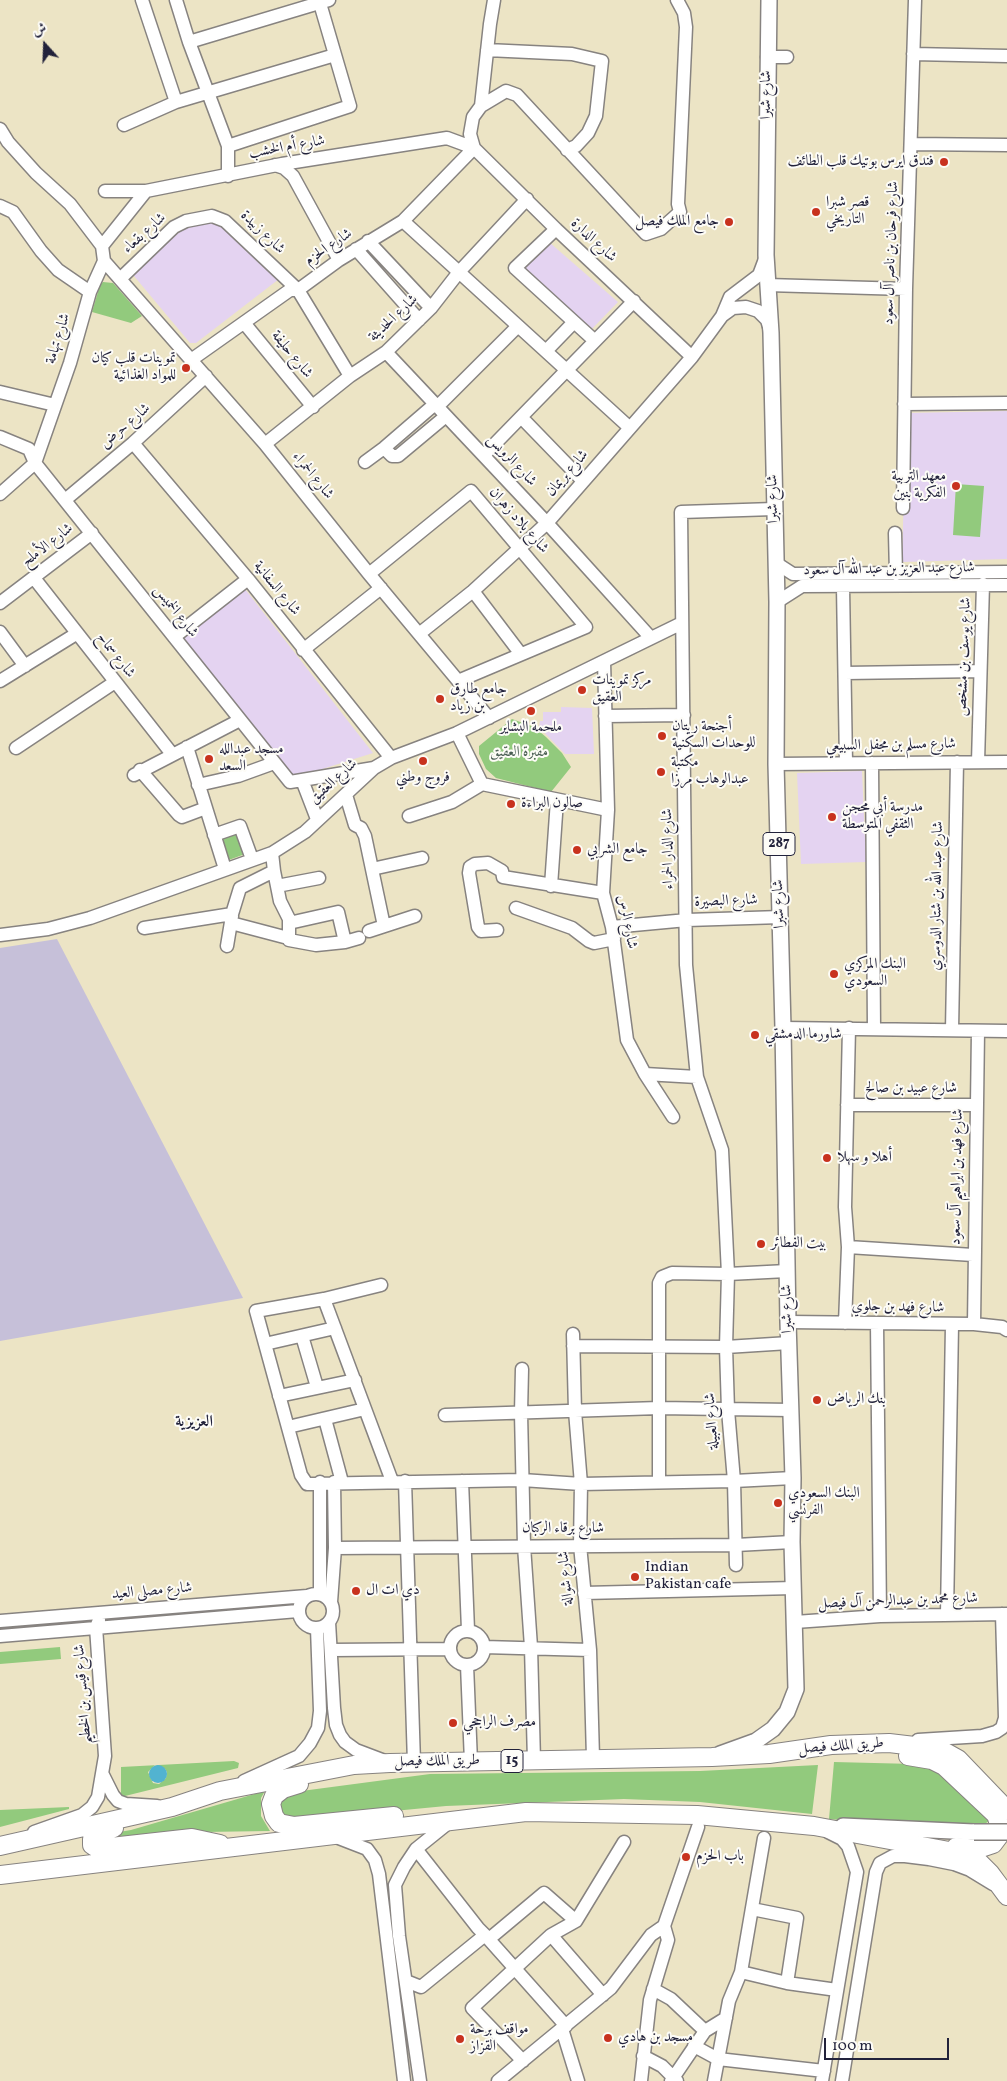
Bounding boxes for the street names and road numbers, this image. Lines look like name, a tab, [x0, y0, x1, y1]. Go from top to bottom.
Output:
street label: شارع شبرا	[758, 70, 776, 120]
street label: شارع أم الخشب	[248, 132, 326, 164]
street label: شارع فرحان بن ناصر آل سعود	[880, 181, 904, 325]
street label: شارع زبيدة	[236, 207, 288, 259]
street label: شارع بقعاء	[120, 210, 170, 258]
street label: شارع الدارة	[566, 215, 620, 267]
street label: شارع الحزم	[302, 226, 356, 270]
street label: شارع الحديثة	[365, 291, 423, 347]
street label: شارع تهامة	[43, 312, 75, 366]
street label: شارع حليفة	[266, 328, 316, 382]
street label: شارع حرض	[97, 400, 155, 454]
street label: شارع الرويس	[482, 431, 540, 491]
street label: شارع بريمان	[543, 447, 593, 501]
street label: شارع الحمراء	[287, 449, 337, 503]
street label: شارع شبرا	[765, 474, 783, 524]
street label: شارع بلاد زهران	[484, 484, 552, 558]
street label: شارع الأملح	[19, 520, 77, 572]
street label: شارع السفانية	[249, 558, 303, 620]
street label: شارع عبد العزيز بن عبد الله آل سعود	[803, 560, 975, 580]
street label: شارع الخميس	[149, 582, 201, 642]
street label: شارع يوسف بن مشخص	[954, 597, 976, 717]
street label: شارع سماح	[92, 630, 138, 682]
street label: شارع مسلم بن مجفل السبيعي	[826, 736, 956, 756]
street label: شارع العقيق	[306, 756, 362, 808]
street label: شارع الدار الحمراء	[659, 808, 679, 890]
street label: شارع عبد الله بن شتار الدوسري	[928, 821, 948, 971]
road number: 287	[763, 832, 795, 856]
street label: شارع شبرا	[770, 879, 790, 929]
street label: شارع البصيرة	[694, 892, 758, 912]
street label: شارع الرس	[612, 893, 640, 951]
street label: شارع عبيد بن صالح	[865, 1080, 957, 1098]
street label: شارع فهد بن ابراهيم آل سعود	[948, 1109, 968, 1245]
street label: شارع شبرا	[779, 1284, 797, 1334]
street label: شارع فهد بن جلوي	[851, 1298, 945, 1318]
street label: شارع العبيلة	[702, 1392, 724, 1450]
street label: شارع برقاء الركبان	[522, 1520, 604, 1538]
street label: شارع شوالة	[556, 1550, 578, 1606]
street label: شارع مصلى العيد	[111, 1580, 193, 1604]
street label: شارع محمد بن عبدالرحمن آل فيصل	[818, 1590, 978, 1614]
street label: شارع قيس بن الخطيم	[72, 1644, 96, 1744]
street label: طريق الملك فيصل	[798, 1735, 884, 1759]
road number: 15	[501, 1750, 523, 1772]
street label: طريق الملك فيصل	[394, 1752, 480, 1772]

